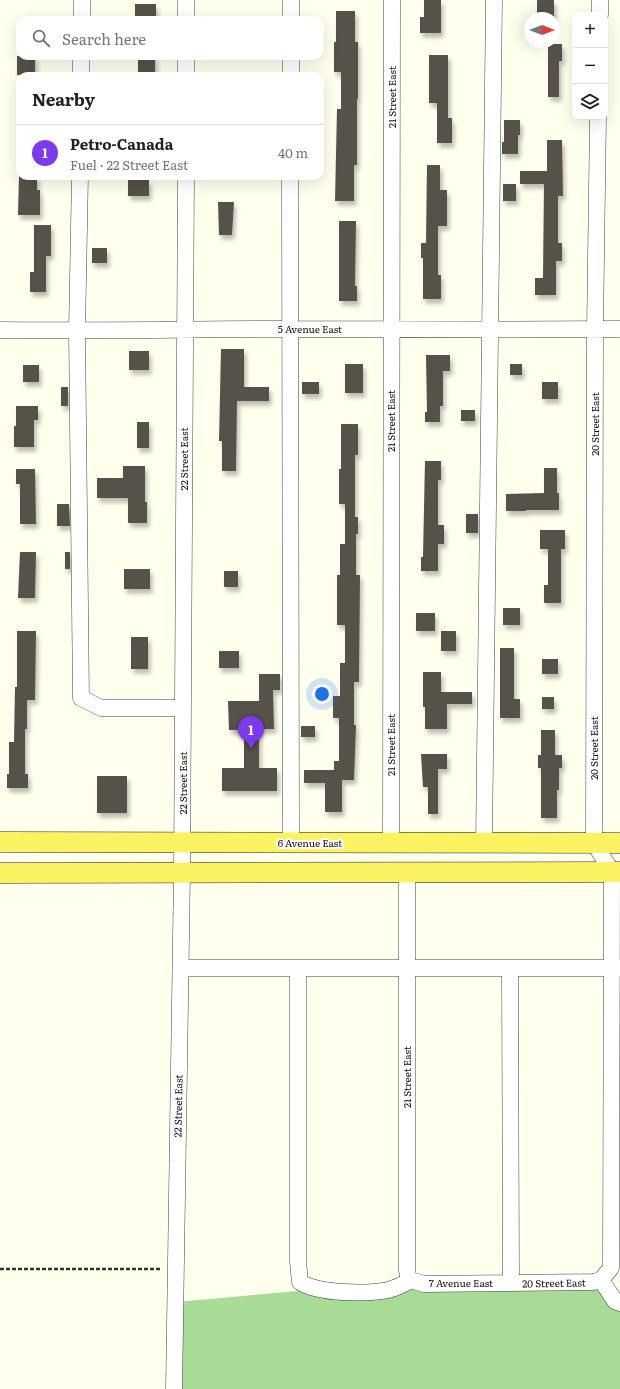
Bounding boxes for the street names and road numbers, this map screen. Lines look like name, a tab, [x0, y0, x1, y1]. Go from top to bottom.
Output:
street label: 21 Street East	[384, 66, 399, 128]
street label: 5 Avenue East	[278, 321, 342, 336]
street label: 21 Street East	[383, 390, 398, 452]
street label: 20 Street East	[587, 392, 602, 456]
street label: 22 Street East	[176, 428, 191, 490]
street label: 21 Street East	[383, 714, 398, 776]
street label: 20 Street East	[586, 716, 601, 780]
street label: 22 Street East	[175, 752, 190, 814]
street label: 6 Avenue East	[278, 835, 342, 850]
street label: 21 Street East	[399, 1046, 414, 1108]
street label: 22 Street East	[169, 1074, 186, 1138]
street label: 20 Street East	[522, 1274, 586, 1291]
street label: 7 Avenue East	[429, 1275, 493, 1290]

